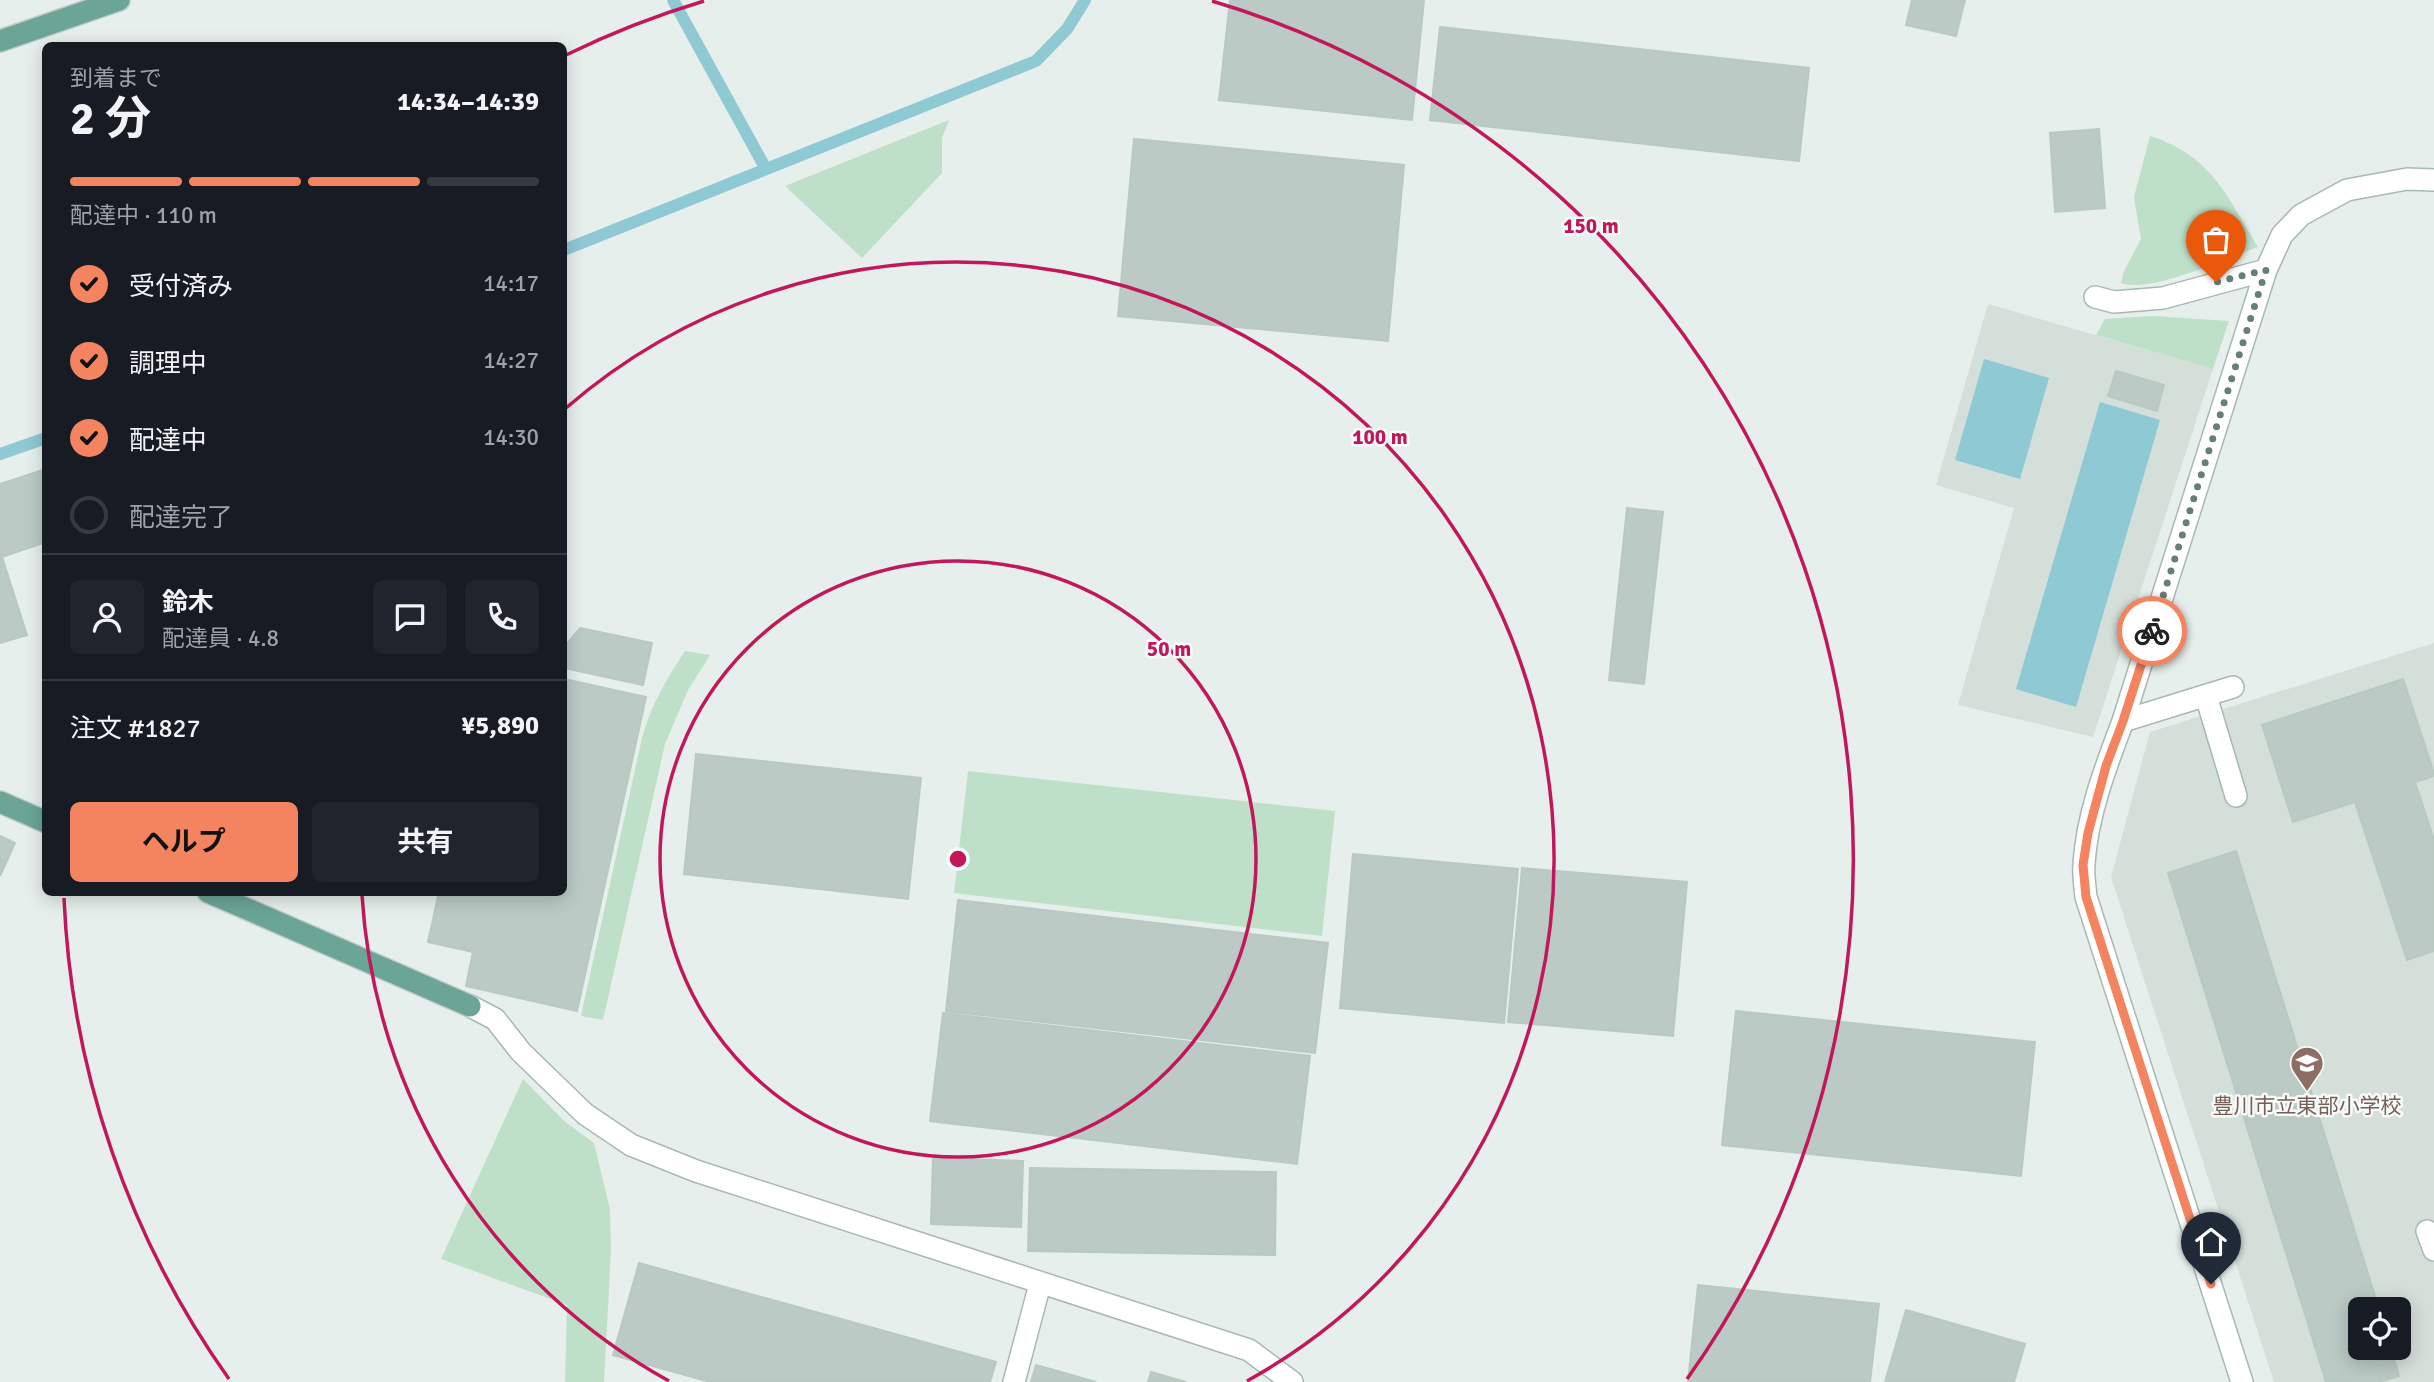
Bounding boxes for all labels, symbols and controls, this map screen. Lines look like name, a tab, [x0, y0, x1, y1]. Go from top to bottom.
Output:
text: 到着まで	[70, 64, 162, 93]
text: 14:34–14:39	[397, 86, 539, 118]
text: 2 分	[70, 91, 151, 147]
text: 配達中 · 110 m	[70, 201, 217, 230]
pin	[2186, 210, 2246, 282]
text: 150 m	[1563, 213, 1619, 239]
icon: bag	[2197, 221, 2235, 259]
icon: check	[70, 265, 108, 303]
text: 14:17	[483, 269, 539, 298]
text: 受付済み	[129, 271, 233, 303]
icon: check	[70, 342, 108, 380]
text: 14:27	[483, 346, 539, 375]
text: 調理中	[129, 348, 207, 380]
icon: check	[70, 419, 108, 457]
text: 14:30	[483, 423, 539, 452]
text: 100 m	[1352, 424, 1408, 450]
text: 配達中	[129, 425, 207, 457]
text: 配達完了	[129, 502, 233, 534]
button: person	[70, 580, 144, 654]
button: chat	[373, 580, 447, 654]
button: phone	[465, 580, 539, 654]
text: 鈴木	[162, 587, 214, 619]
courier	[2117, 596, 2187, 666]
icon: bike	[2133, 612, 2171, 650]
text: 配達員 · 4.8	[162, 624, 279, 653]
text: 50 m	[1147, 636, 1191, 662]
text: ¥5,890	[461, 710, 539, 742]
text: 注文 #1827	[70, 713, 201, 745]
button: ヘルプ	[70, 802, 298, 882]
button: 共有	[312, 802, 539, 882]
centre of rings	[946, 847, 970, 871]
school or university icon: 豊川市立東部小学校	[2288, 1044, 2326, 1093]
place label: 豊川市立東部小学校	[2213, 1093, 2402, 1119]
pin	[2181, 1212, 2241, 1284]
icon: home	[2192, 1223, 2230, 1261]
map controls	[2348, 1297, 2411, 1360]
button: locate	[2348, 1297, 2411, 1360]

